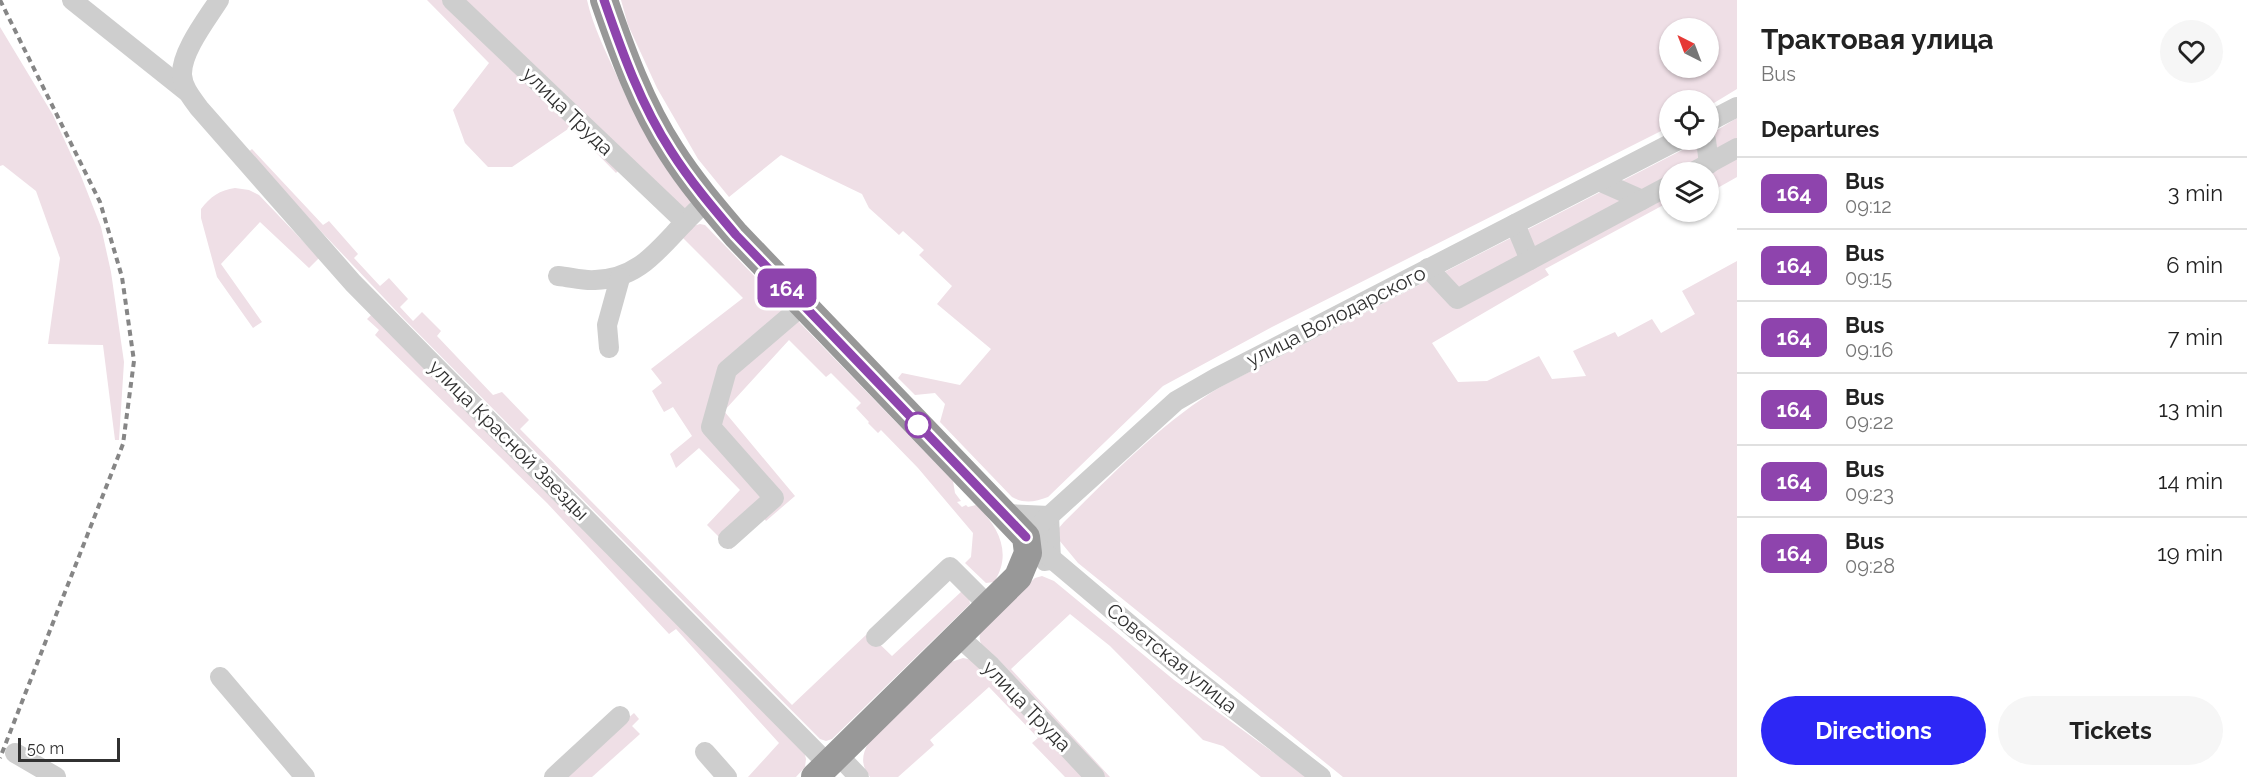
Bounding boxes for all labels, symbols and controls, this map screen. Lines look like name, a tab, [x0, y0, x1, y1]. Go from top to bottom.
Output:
north arrow	[1659, 18, 1719, 78]
map controls	[1659, 18, 1719, 222]
button: heart	[2160, 20, 2223, 83]
text: Трактовая улица	[1761, 23, 1994, 56]
street label: улица Труда	[518, 62, 618, 160]
text: Bus	[1761, 62, 1796, 86]
button: locate	[1659, 90, 1719, 150]
text: Departures	[1761, 116, 1879, 142]
button: layers	[1659, 162, 1719, 222]
text: Bus	[1845, 168, 1884, 194]
text: 3 min	[2168, 180, 2223, 206]
text: 164	[1776, 181, 1812, 206]
text: 09:12	[1845, 194, 1892, 218]
text: Bus	[1845, 240, 1884, 266]
text: 6 min	[2166, 252, 2223, 278]
text: 164	[1776, 253, 1812, 278]
street label: улица Володарского	[1242, 260, 1430, 372]
text: 09:15	[1845, 266, 1892, 290]
line badge: 164	[752, 268, 822, 308]
text: 164	[769, 276, 805, 301]
text: Bus	[1845, 312, 1884, 338]
text: 7 min	[2168, 324, 2223, 350]
text: 164	[1776, 325, 1812, 350]
text: 09:16	[1845, 338, 1893, 362]
street label: улица Красной Звезды	[424, 355, 594, 525]
text: Bus	[1845, 384, 1884, 410]
text: 13 min	[2158, 396, 2223, 422]
text: 164	[1776, 397, 1812, 422]
text: 09:22	[1845, 410, 1894, 434]
unlabelled marker	[905, 412, 931, 438]
text: Bus	[1845, 456, 1884, 482]
text: 14 min	[2158, 468, 2223, 494]
text: 164	[1776, 469, 1812, 494]
text: 09:23	[1845, 482, 1894, 506]
text: Bus	[1845, 528, 1884, 554]
text: 19 min	[2157, 540, 2223, 566]
text: 164	[1776, 541, 1812, 566]
text: 09:28	[1845, 554, 1895, 578]
street label: Советская улица	[1102, 598, 1242, 718]
street label: улица Труда	[978, 656, 1076, 756]
button: Directions	[1761, 696, 1986, 765]
button: Tickets	[1998, 696, 2223, 765]
scale bar	[18, 735, 120, 762]
text: 50 m	[27, 739, 64, 758]

